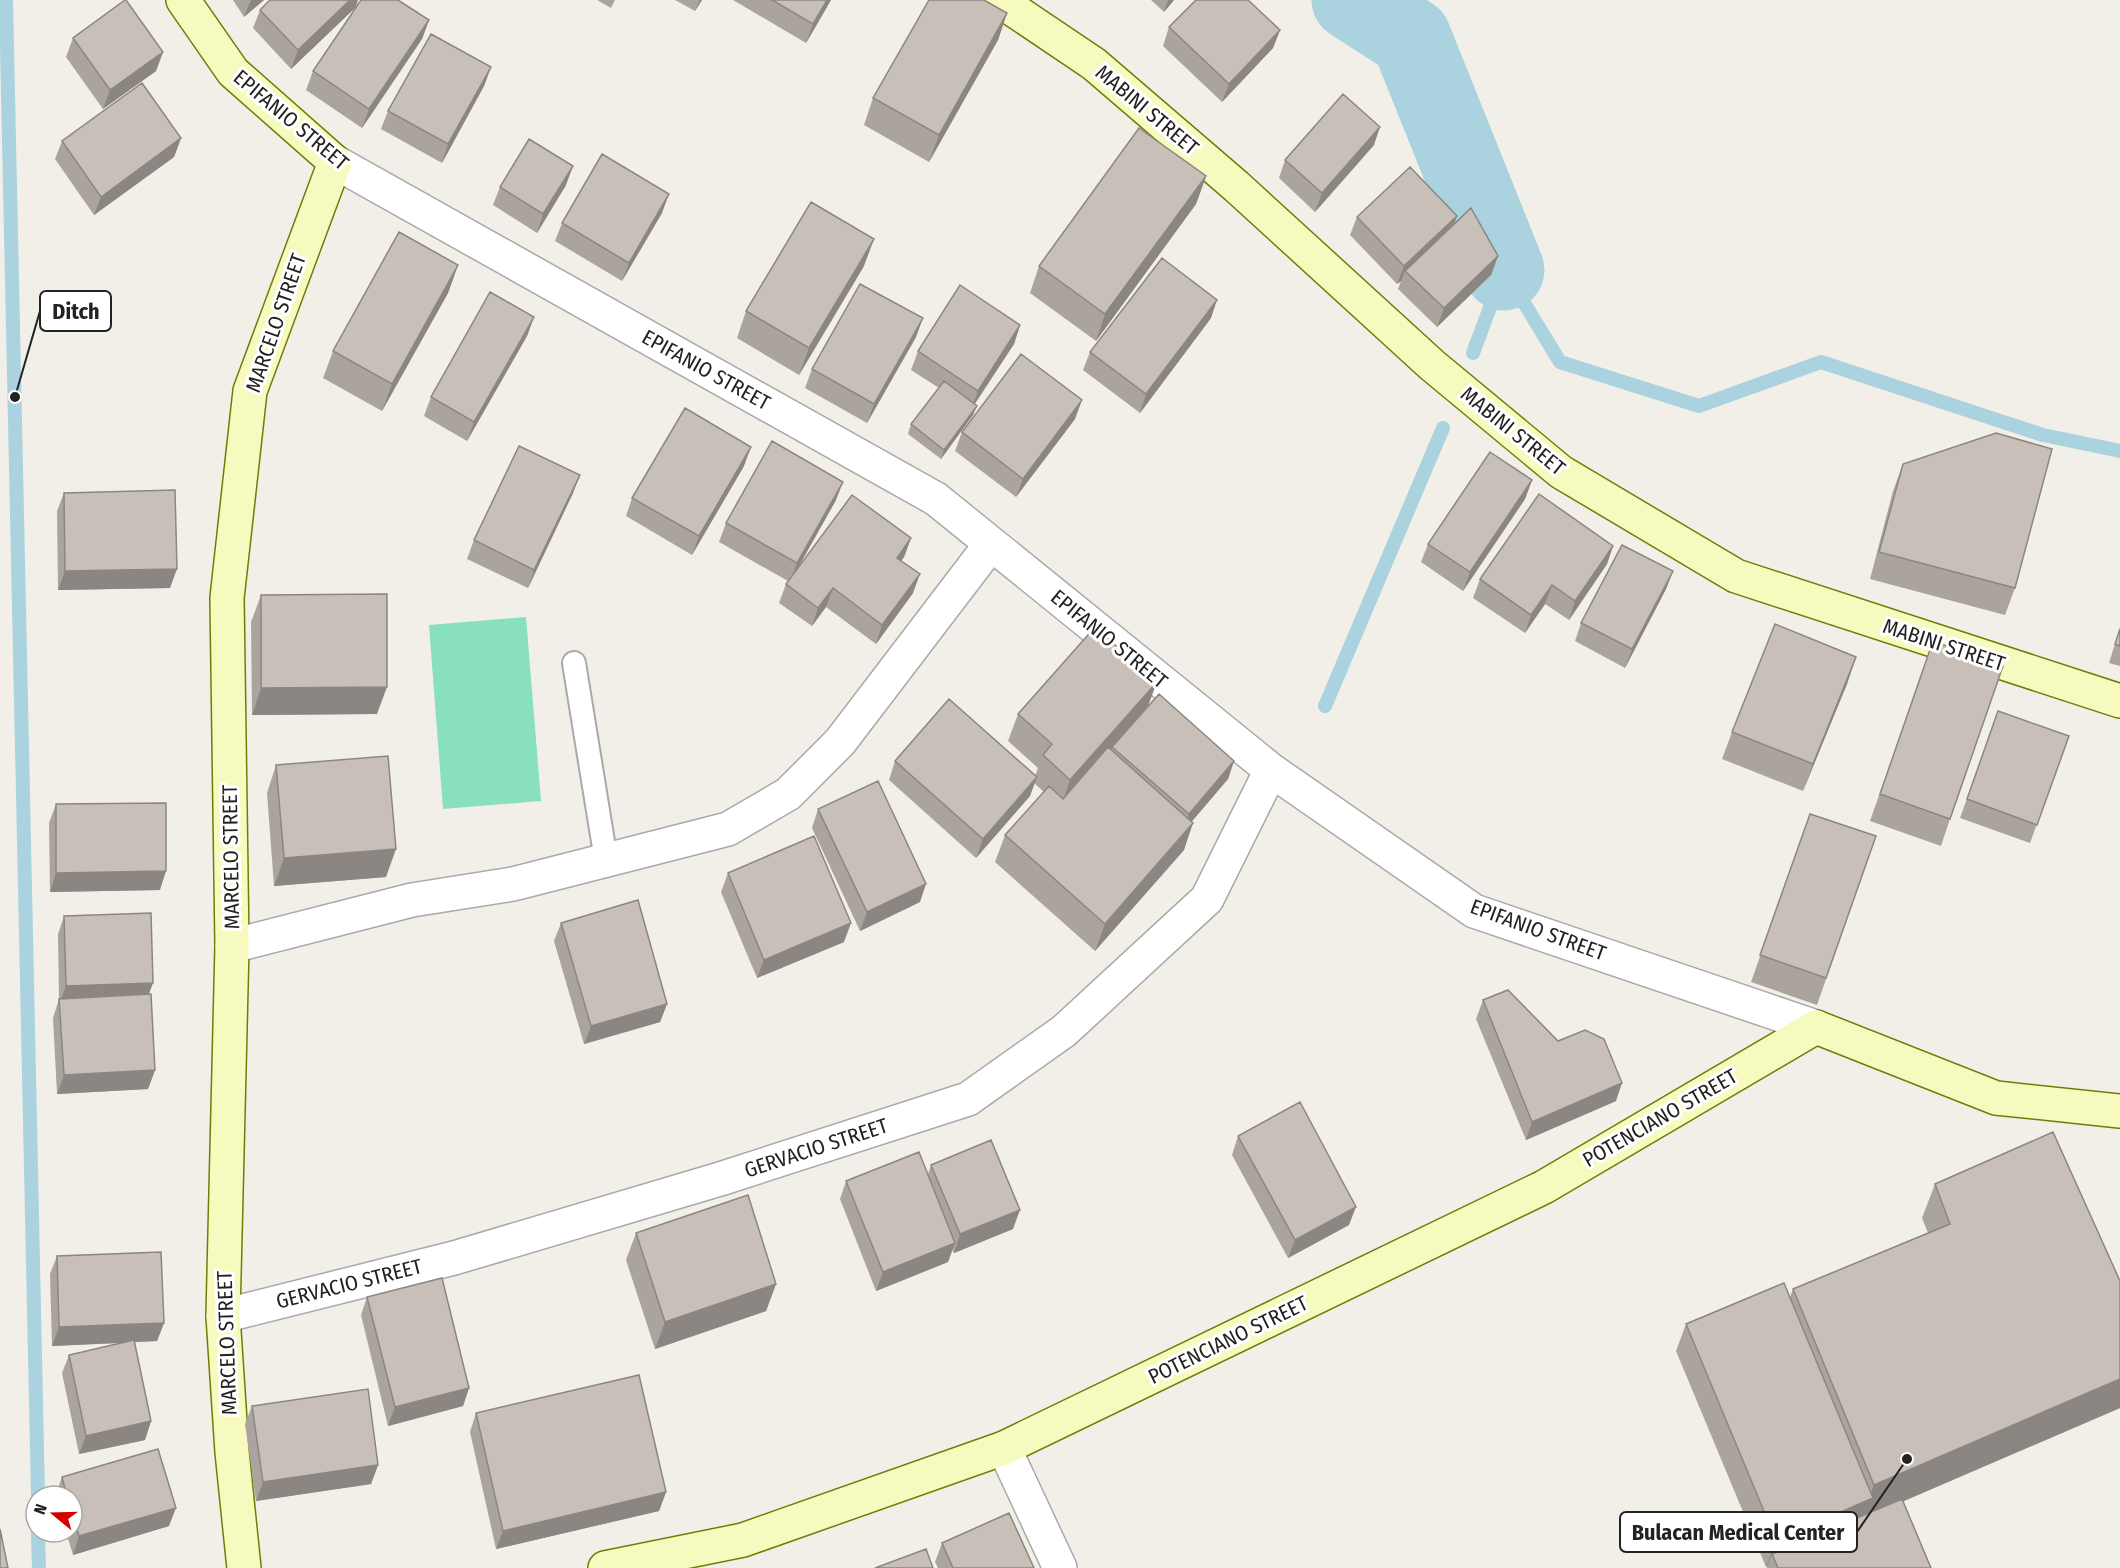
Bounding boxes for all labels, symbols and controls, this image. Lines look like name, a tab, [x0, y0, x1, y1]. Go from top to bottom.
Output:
street label: MABINI STREET	[1090, 59, 1204, 161]
street label: EPIFANIO STREET	[228, 64, 354, 176]
street label: MARCELO STREET	[240, 250, 312, 396]
callout: Ditch	[40, 291, 111, 331]
text: Ditch	[52, 298, 100, 325]
street label: EPIFANIO STREET	[637, 324, 775, 416]
street label: MABINI STREET	[1456, 381, 1571, 481]
street label: EPIFANIO STREET	[1045, 584, 1173, 694]
street label: MABINI STREET	[1880, 613, 2009, 677]
street label: MARCELO STREET	[217, 784, 245, 930]
street label: EPIFANIO STREET	[1467, 893, 1610, 967]
street label: POTENCIANO STREET	[1578, 1063, 1742, 1173]
street label: GERVACIO STREET	[741, 1112, 891, 1183]
street label: GERVACIO STREET	[273, 1253, 425, 1315]
street label: MARCELO STREET	[211, 1270, 243, 1416]
street label: POTENCIANO STREET	[1144, 1290, 1312, 1390]
north arrow	[24, 1484, 84, 1544]
text: N	[30, 1502, 51, 1517]
callout: Bulacan Medical Center	[1620, 1512, 1857, 1552]
text: Bulacan Medical Center	[1632, 1519, 1845, 1546]

